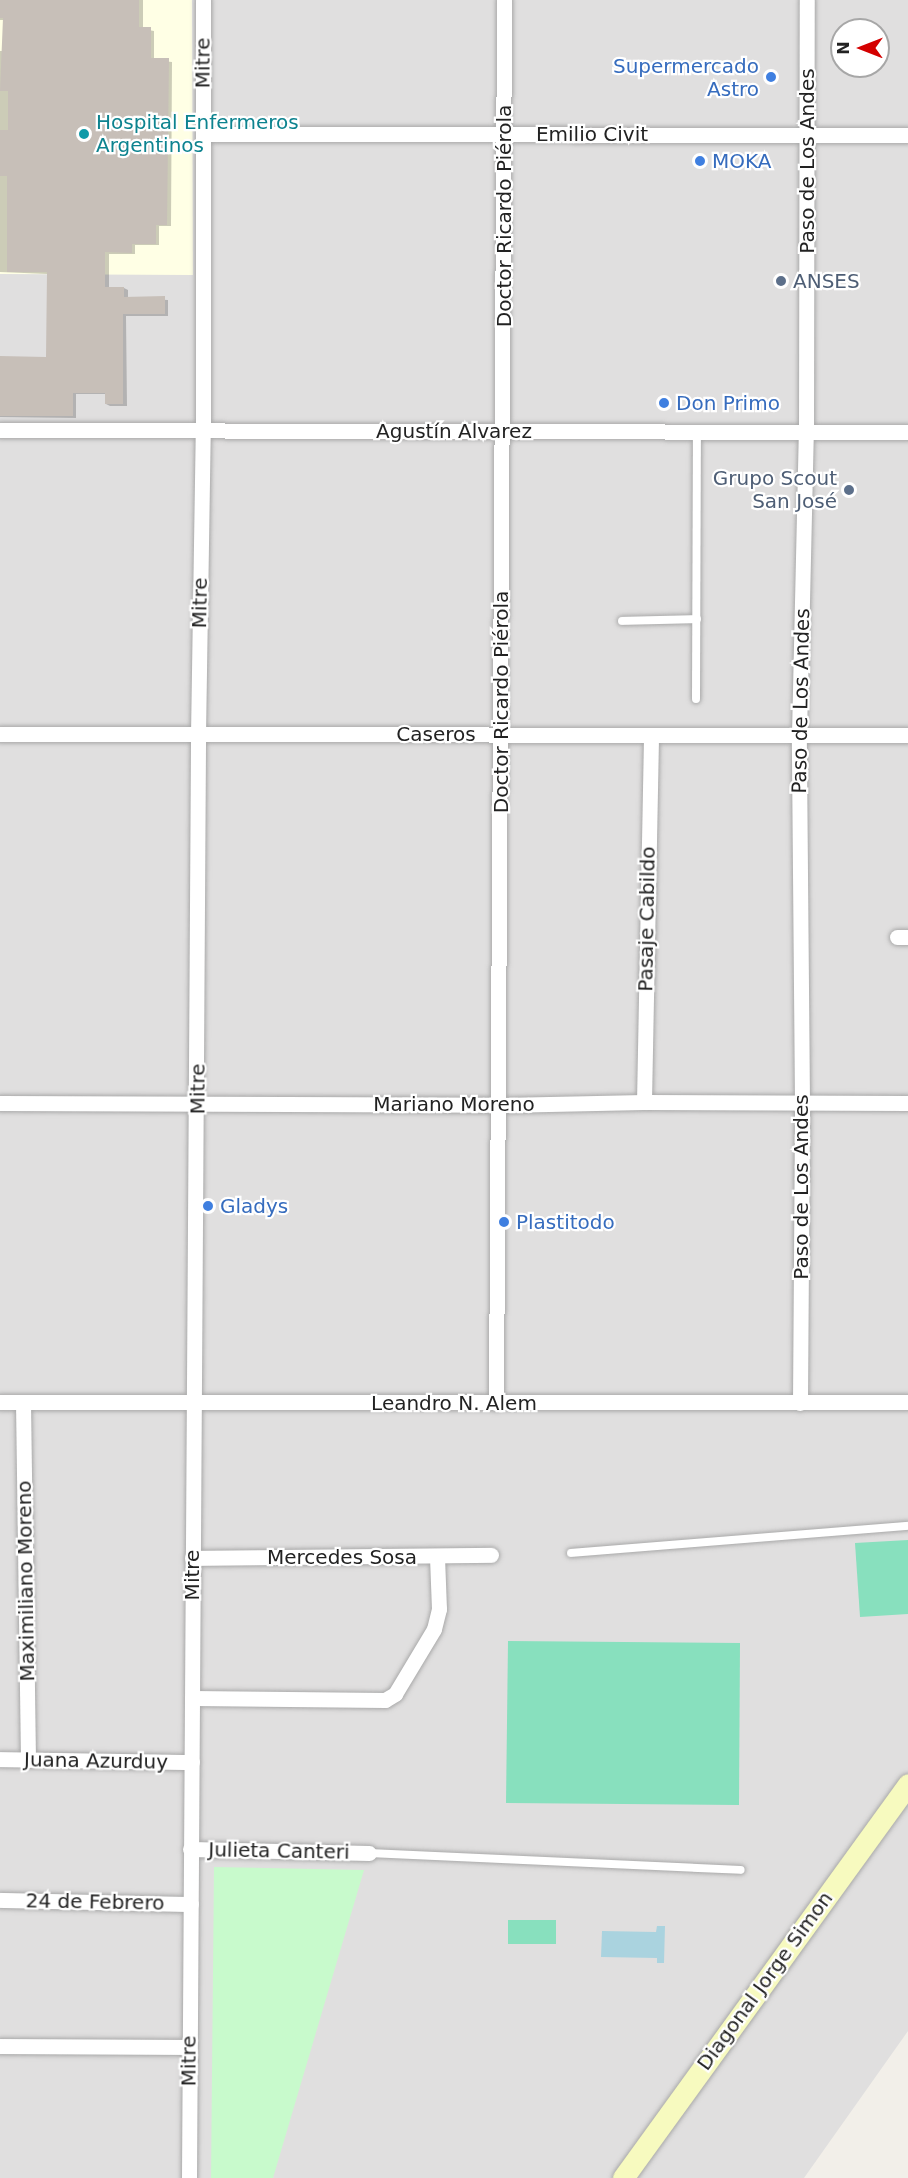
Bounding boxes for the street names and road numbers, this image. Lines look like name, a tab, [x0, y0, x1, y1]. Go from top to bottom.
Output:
street label: Mitre	[191, 38, 215, 88]
street label: Paso de Los Andes	[795, 68, 819, 254]
street label: Doctor Ricardo Piérola	[492, 105, 516, 327]
street label: Emilio Civit	[536, 122, 648, 146]
street label: Agustín Alvarez	[376, 419, 532, 443]
street label: Mitre	[188, 577, 212, 629]
street label: Doctor Ricardo Piérola	[489, 591, 513, 813]
street label: Paso de Los Andes	[787, 608, 815, 794]
street label: Caseros	[396, 722, 476, 746]
street label: Pasaje Cabildo	[634, 846, 660, 992]
street label: Mitre	[186, 1064, 210, 1114]
street label: Mariano Moreno	[373, 1092, 535, 1116]
street label: Paso de Los Andes	[789, 1094, 813, 1280]
street label: Leandro N. Alem	[371, 1391, 537, 1415]
street label: Maximiliano Moreno	[12, 1480, 40, 1682]
street label: Mercedes Sosa	[267, 1545, 417, 1569]
street label: Mitre	[180, 1550, 204, 1600]
street label: Juana Azurduy	[24, 1748, 168, 1774]
street label: Julieta Canteri	[208, 1838, 350, 1864]
street label: Diagonal Jorge Simon	[692, 1887, 838, 2075]
street label: 24 de Febrero	[25, 1889, 165, 1915]
street label: Mitre	[177, 2036, 201, 2086]

